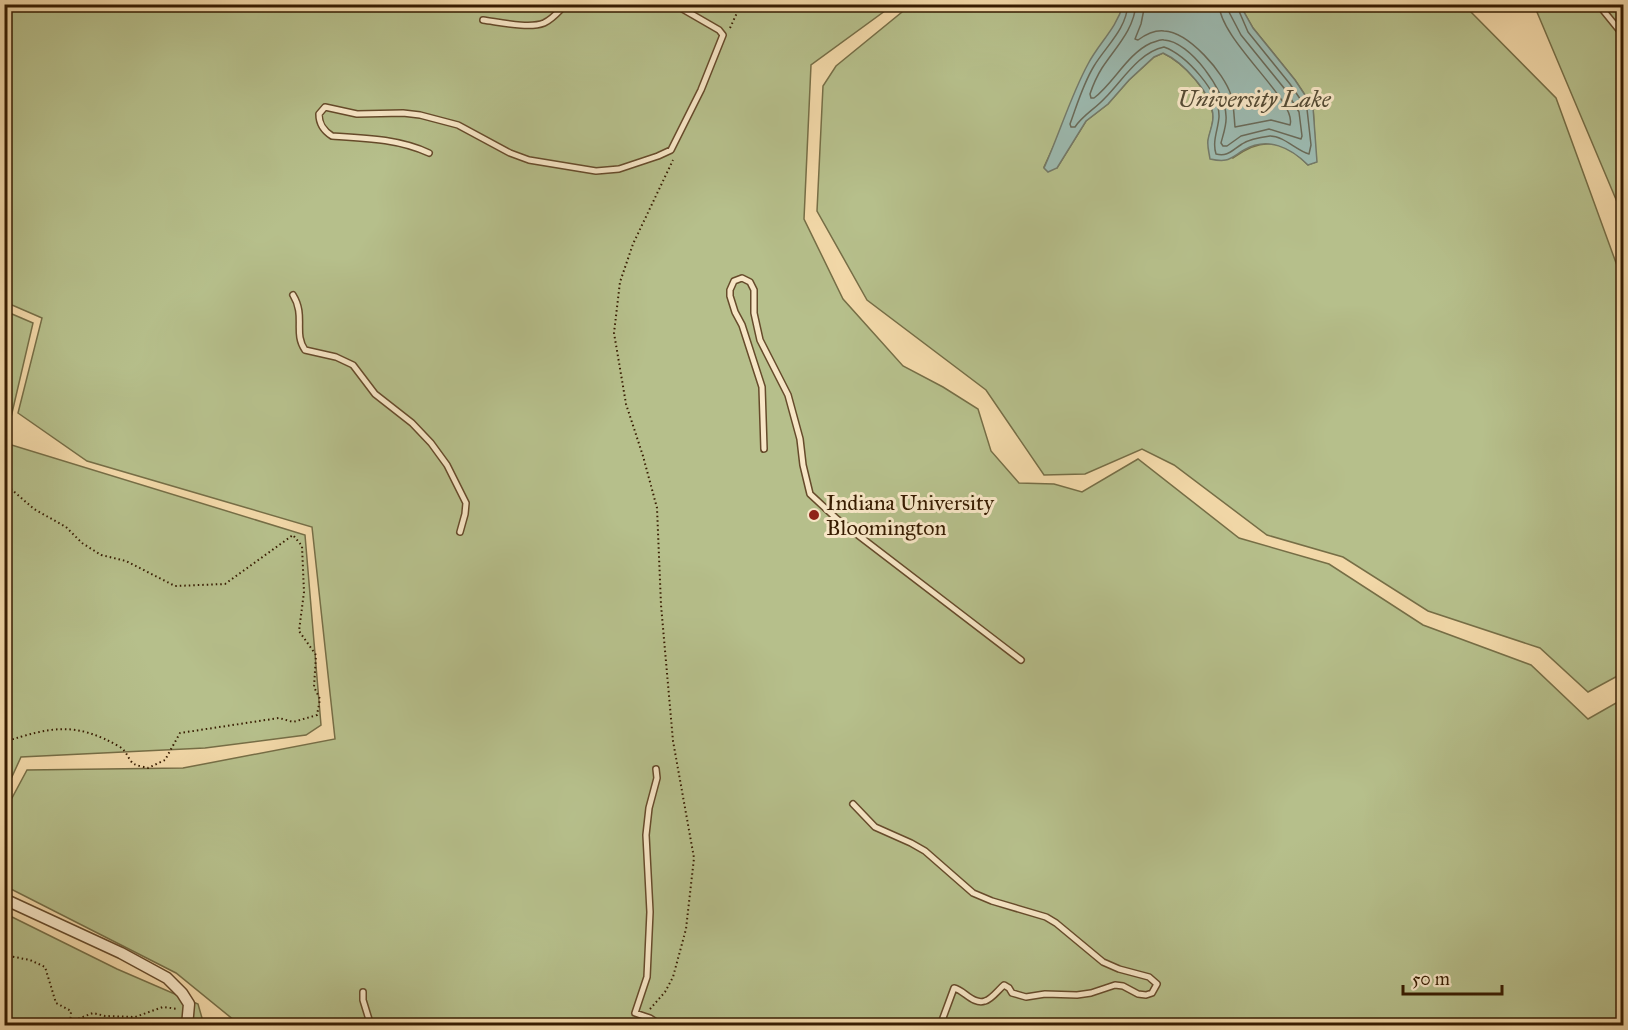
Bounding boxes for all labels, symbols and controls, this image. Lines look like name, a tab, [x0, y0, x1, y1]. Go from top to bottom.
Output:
water label: University Lake	[1177, 84, 1332, 114]
place label: Indiana University Bloomington	[826, 489, 995, 541]
marker: Indiana University Bloomington	[807, 508, 821, 522]
scale bar	[1403, 958, 1502, 996]
text: 50 m	[1412, 968, 1450, 990]

